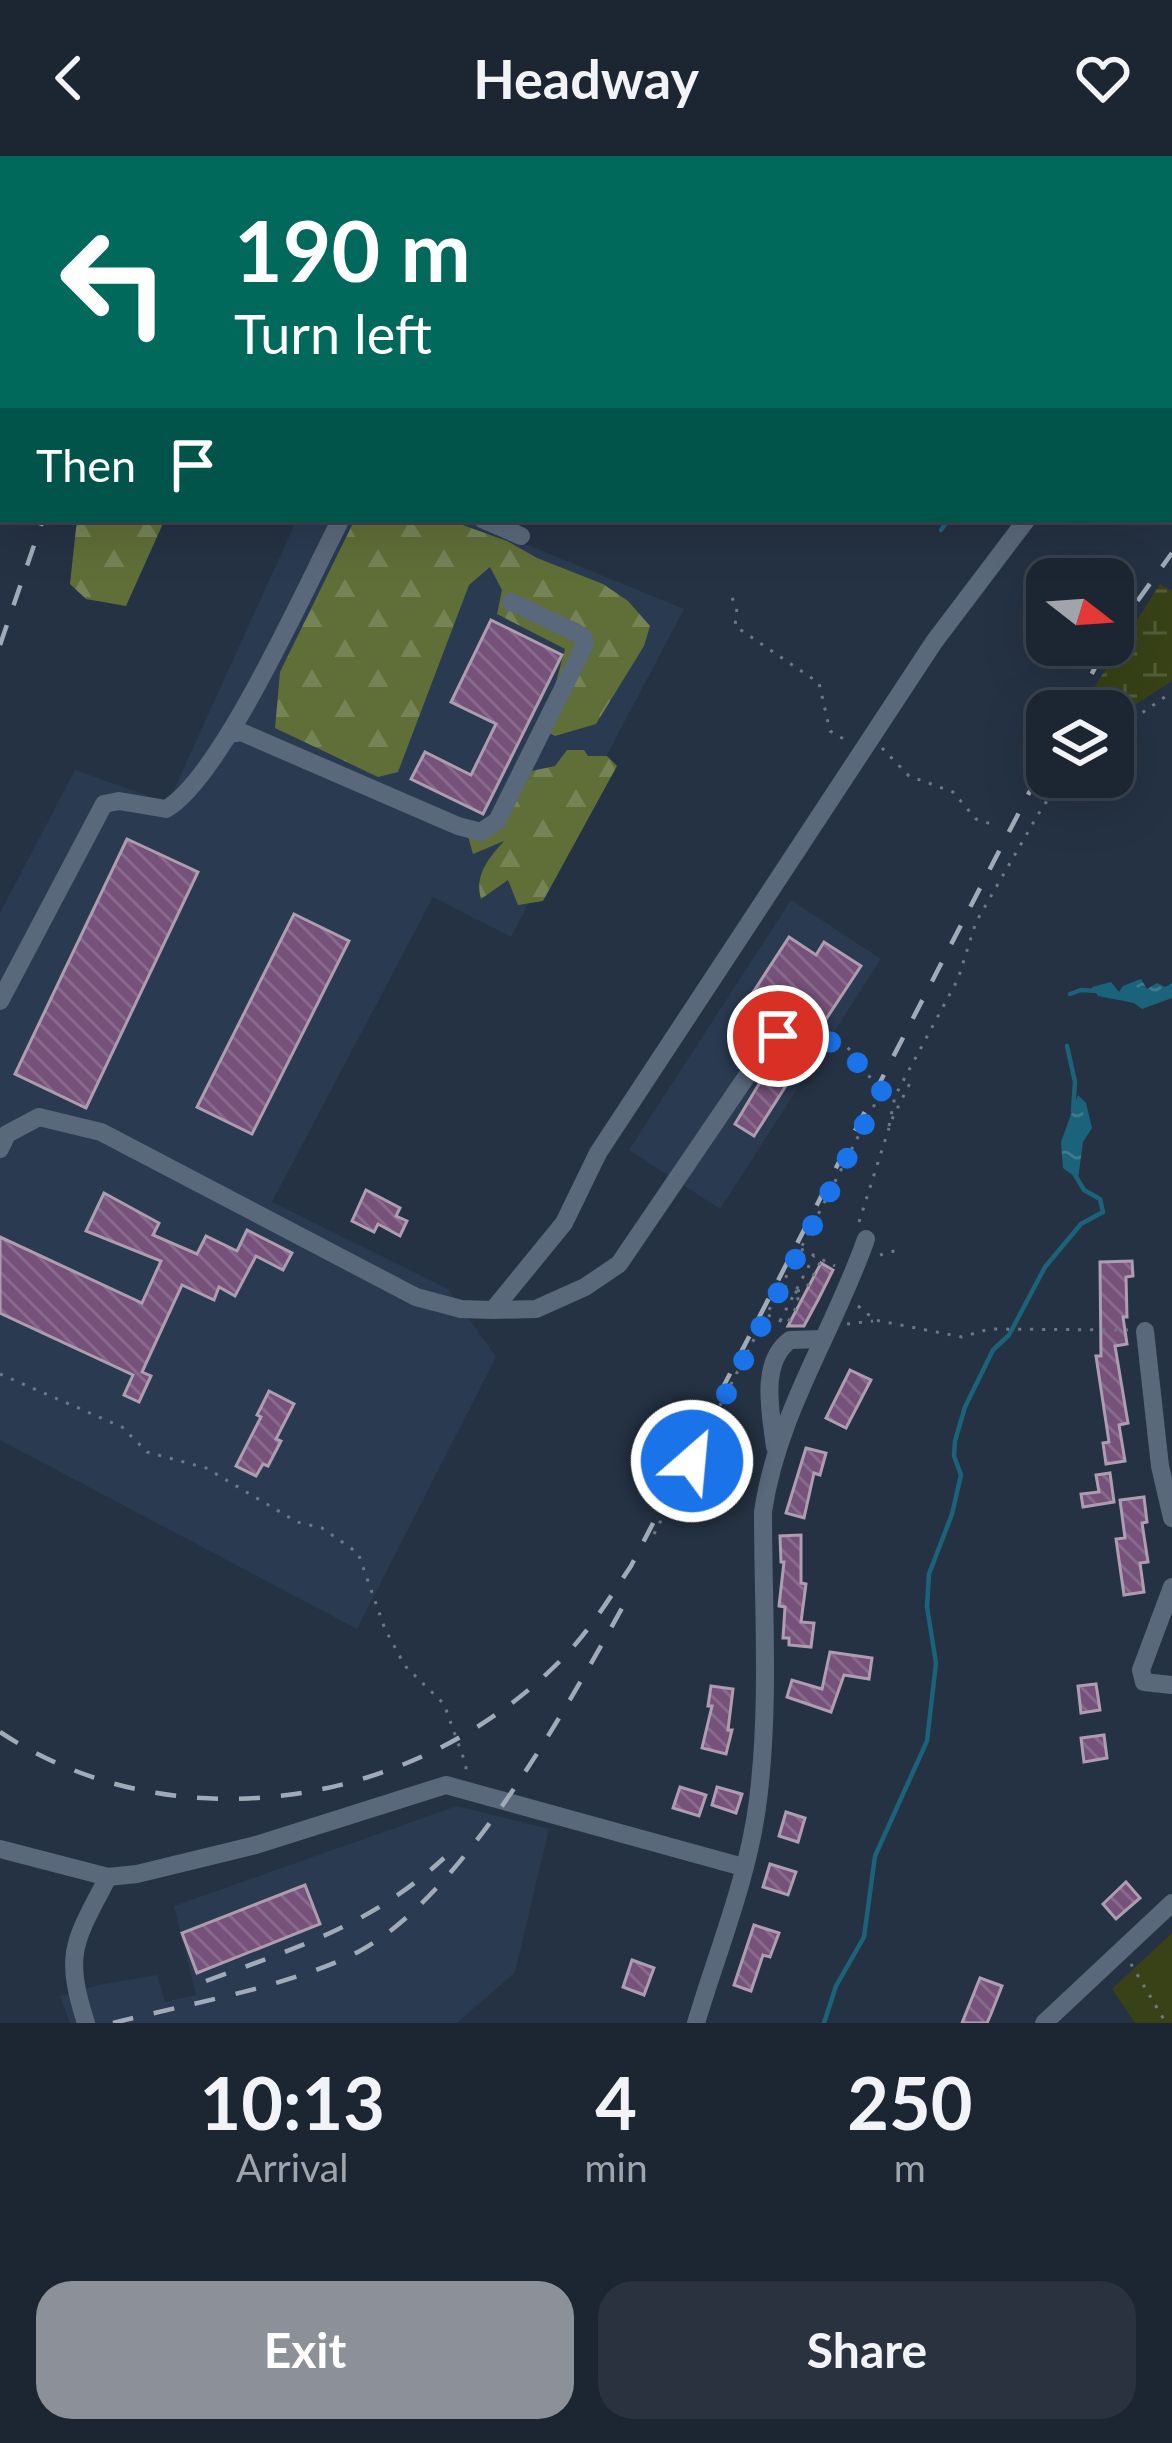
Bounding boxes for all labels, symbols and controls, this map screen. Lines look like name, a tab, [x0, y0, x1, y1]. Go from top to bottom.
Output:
icon: back	[36, 45, 102, 111]
icon: heart	[1070, 45, 1136, 111]
text: Headway	[473, 46, 699, 111]
text: 190 m	[234, 199, 471, 300]
icon: left	[36, 204, 192, 360]
text: Turn left	[234, 301, 432, 366]
icon: arrive	[160, 432, 226, 498]
text: Then	[36, 438, 136, 492]
north arrow	[1026, 558, 1134, 666]
map controls	[1026, 558, 1134, 798]
button: layers	[1026, 690, 1134, 798]
pin	[727, 985, 829, 1087]
icon: arrive	[745, 1003, 811, 1069]
position arrow	[629, 1398, 755, 1524]
text: 10:13	[199, 2059, 385, 2145]
text: 4	[595, 2059, 637, 2145]
text: 250	[847, 2059, 972, 2145]
text: Arrival	[236, 2144, 348, 2190]
text: min	[585, 2144, 648, 2190]
text: m	[894, 2144, 926, 2190]
button: Exit	[36, 2281, 574, 2419]
button: Share	[598, 2281, 1136, 2419]

